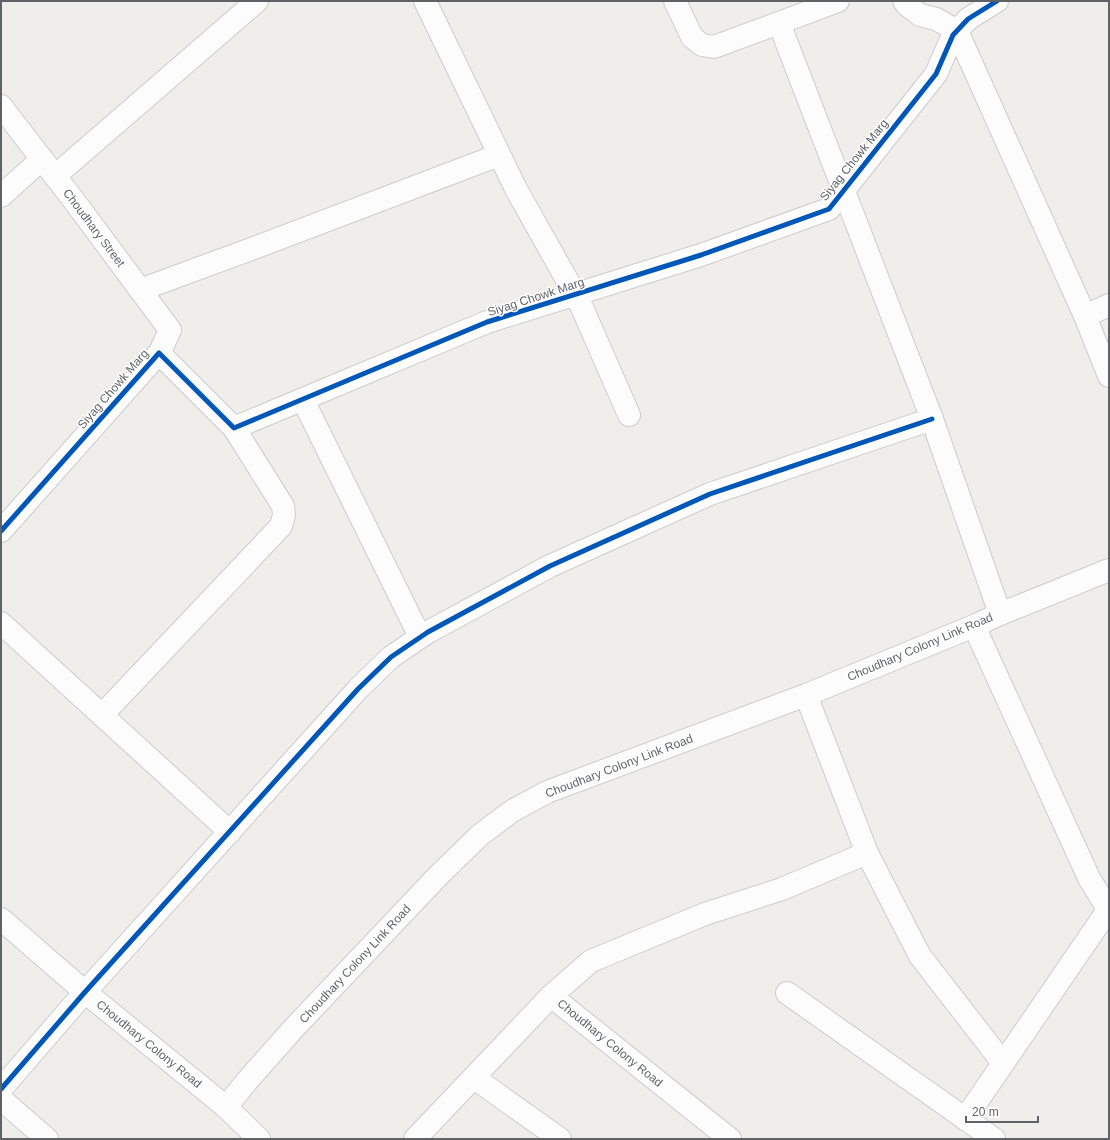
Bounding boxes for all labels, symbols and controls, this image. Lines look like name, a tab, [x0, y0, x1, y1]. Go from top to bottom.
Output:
street label: Siyag Chowk Marg	[817, 116, 891, 204]
street label: Choudhary Street	[60, 186, 128, 270]
street label: Siyag Chowk Marg	[486, 275, 586, 319]
street label: Siyag Chowk Marg	[75, 346, 151, 432]
street label: Choudhary Colony Link Road	[845, 610, 995, 684]
street label: Choudhary Colony Link Road	[543, 731, 695, 801]
street label: Choudhary Colony Link Road	[296, 902, 414, 1026]
street label: Choudhary Colony Road	[555, 996, 665, 1090]
street label: Choudhary Colony Road	[94, 997, 204, 1091]
scale bar	[966, 1098, 1038, 1124]
text: 20 m	[972, 1105, 999, 1119]

